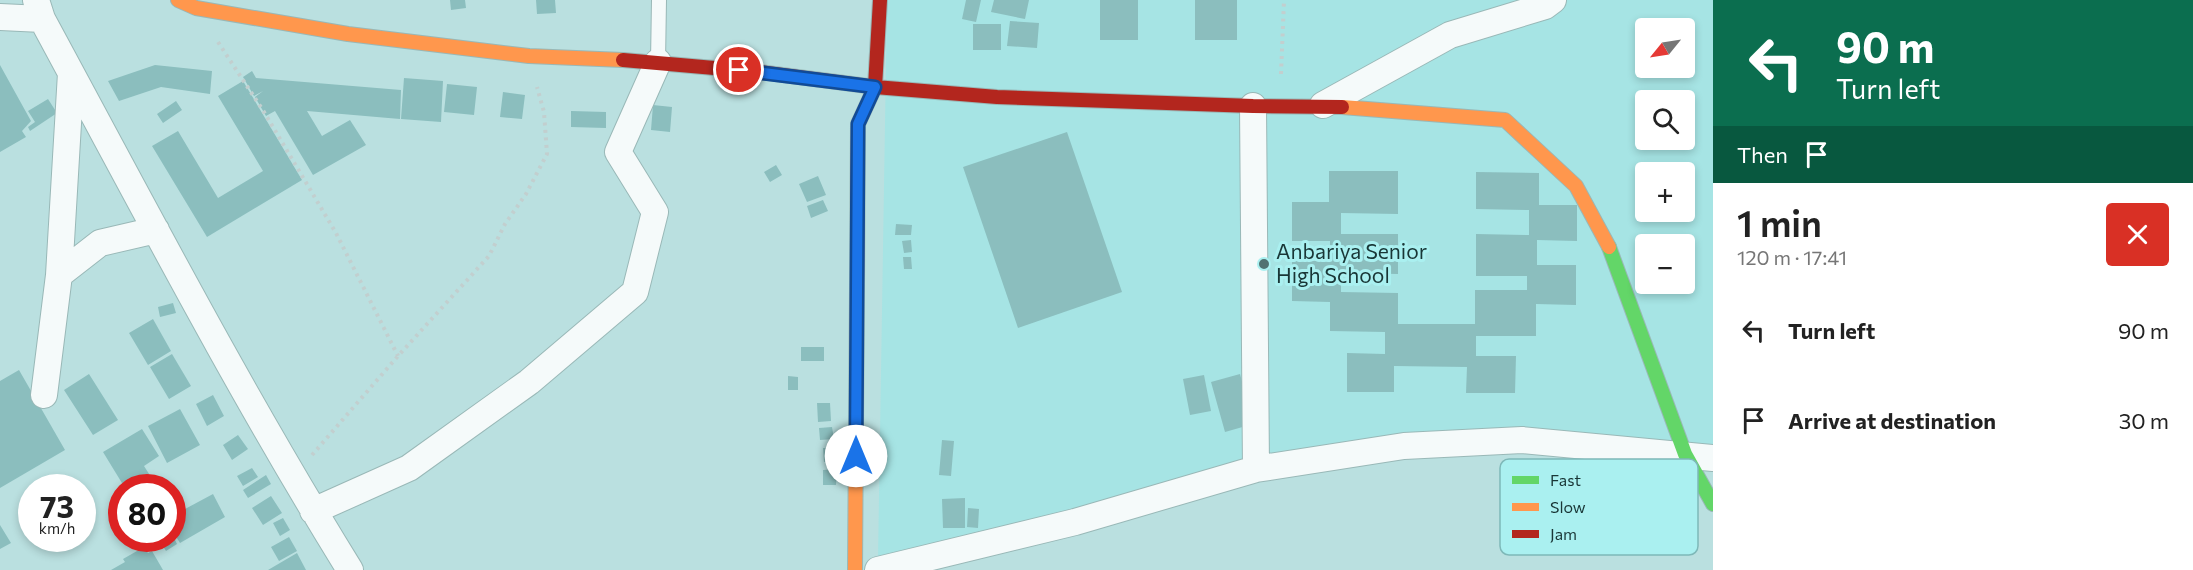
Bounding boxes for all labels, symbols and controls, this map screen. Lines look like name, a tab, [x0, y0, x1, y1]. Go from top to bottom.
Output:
north arrow	[1635, 18, 1695, 78]
map controls	[1635, 18, 1695, 294]
text: 90 m	[1836, 20, 1935, 72]
icon: left	[1737, 24, 1815, 102]
pin	[713, 44, 764, 95]
icon: arrive	[722, 53, 755, 86]
text: Turn left	[1836, 72, 1940, 105]
button: search	[1635, 90, 1695, 150]
icon: arrive	[1800, 138, 1833, 171]
text: Then	[1737, 141, 1788, 168]
button: +	[1635, 162, 1695, 222]
text: 1 min	[1737, 200, 1822, 244]
button: close	[2106, 203, 2169, 266]
button: −	[1635, 234, 1695, 294]
place label: Anbariya Senior High School	[1276, 238, 1427, 287]
text: 120 m · 17:41	[1737, 245, 1847, 269]
marker: Anbariya Senior High School	[1257, 257, 1271, 271]
icon: left	[1737, 314, 1770, 347]
text: Turn left	[1788, 317, 1875, 344]
text: 90 m	[2118, 317, 2169, 344]
icon: arrive	[1737, 404, 1770, 437]
text: Arrive at destination	[1788, 407, 1996, 434]
text: 30 m	[2119, 407, 2169, 434]
position arrow	[824, 424, 888, 488]
legend	[1500, 459, 1698, 555]
text: Fast	[1550, 470, 1581, 489]
speed limit sign: 80	[108, 474, 186, 552]
text: 73	[40, 487, 74, 524]
text: Slow	[1550, 497, 1586, 516]
text: km/h	[39, 519, 75, 537]
text: Jam	[1550, 524, 1577, 543]

